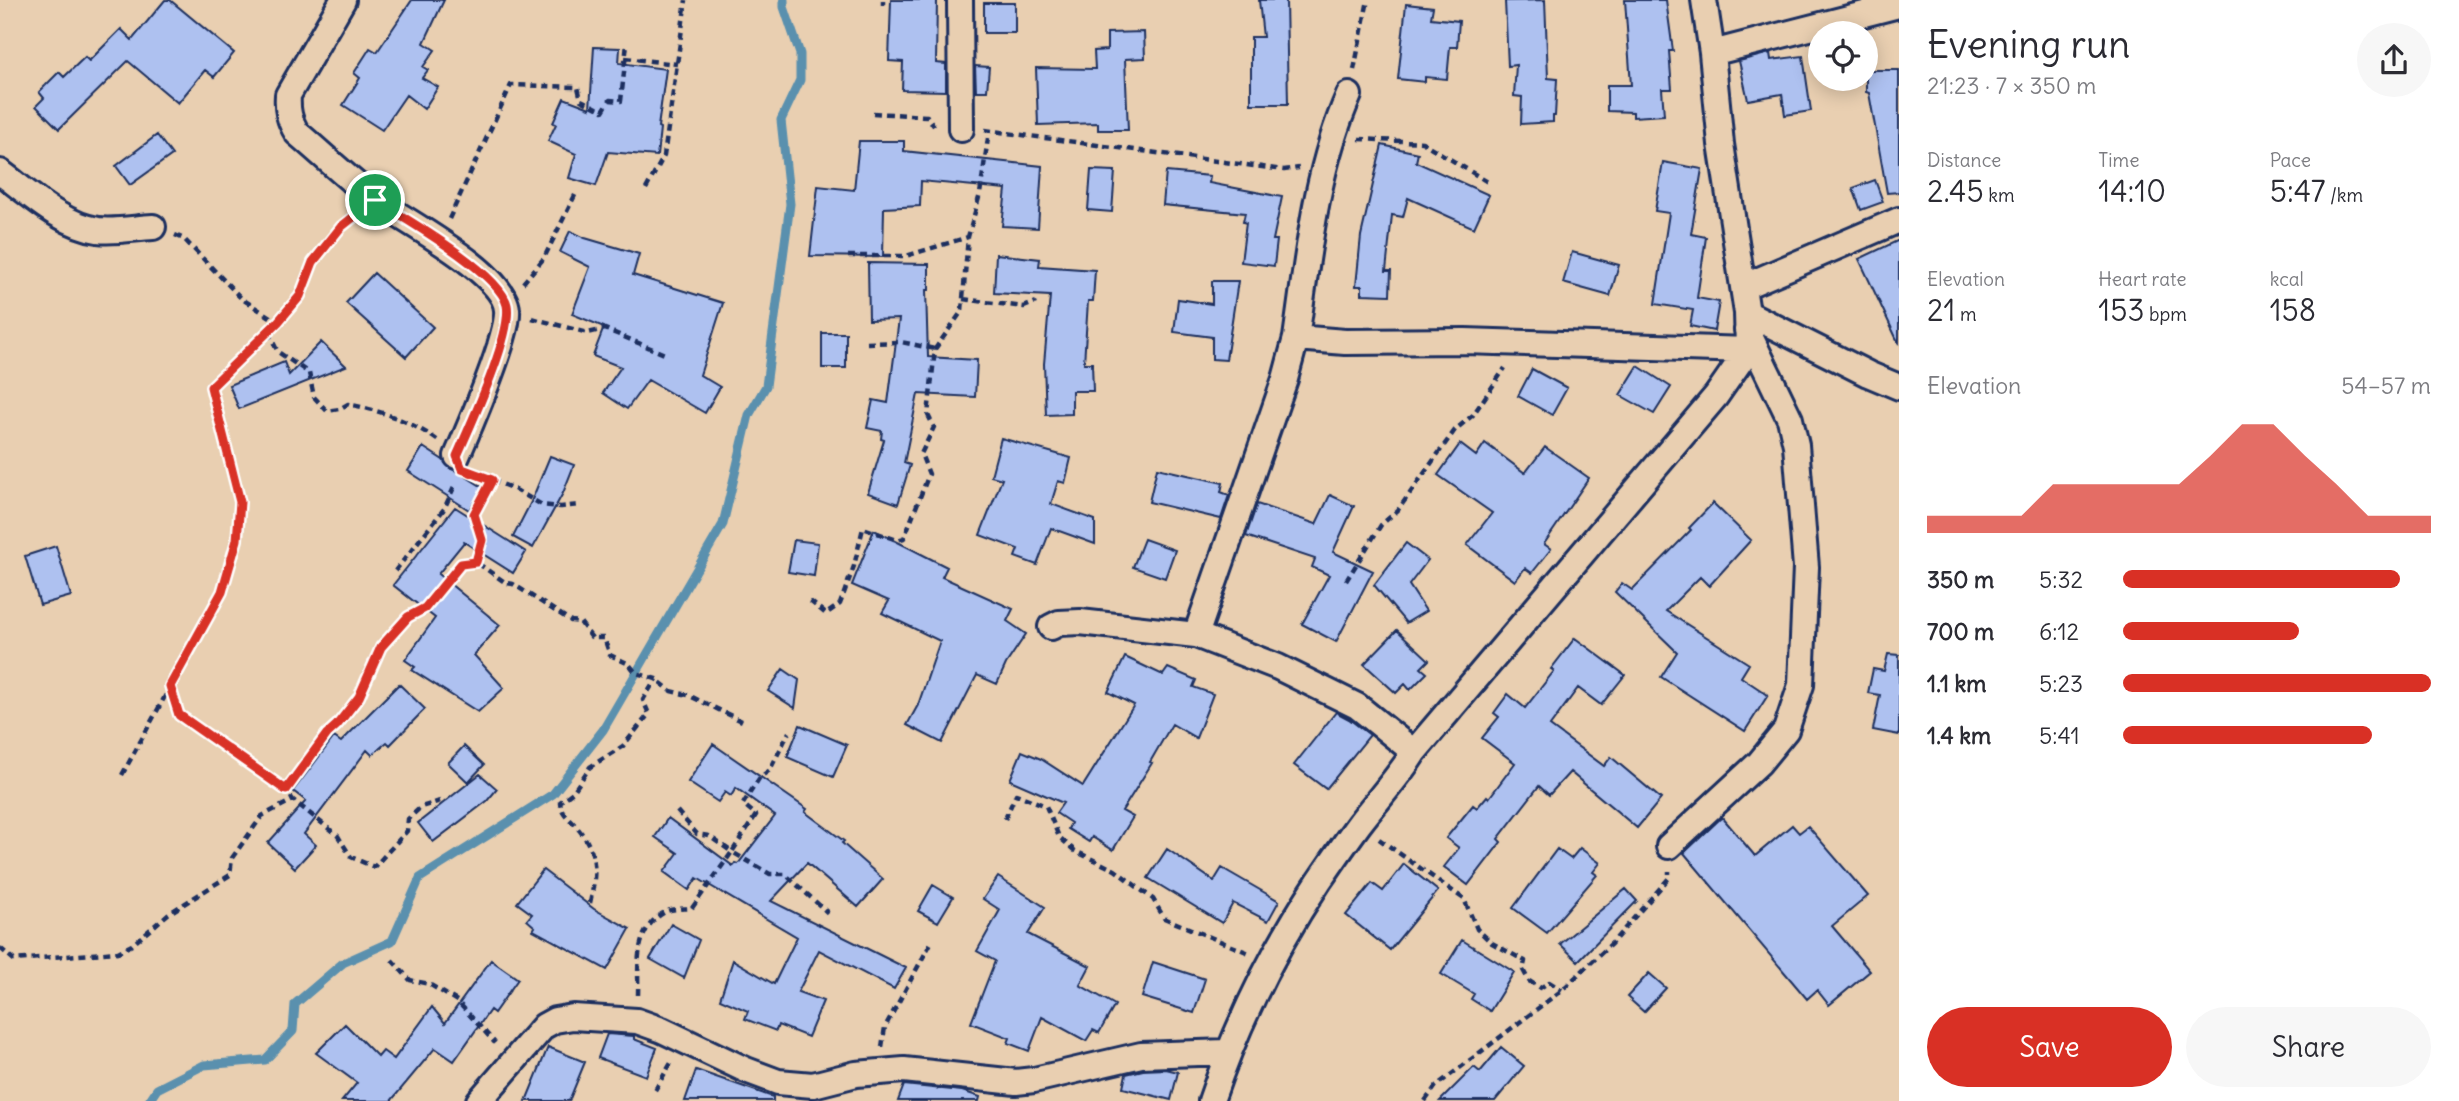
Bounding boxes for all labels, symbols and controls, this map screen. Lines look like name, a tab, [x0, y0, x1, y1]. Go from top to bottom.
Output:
map controls	[1808, 21, 1878, 91]
button: locate	[1808, 21, 1878, 91]
text: Evening run	[1927, 21, 2130, 68]
button: share	[2357, 23, 2431, 97]
text: 21:23 · 7 × 350 m	[1927, 71, 2097, 100]
text: Distance	[1927, 148, 2001, 172]
text: Time	[2098, 148, 2139, 172]
text: Pace	[2270, 148, 2311, 172]
pin	[345, 170, 405, 230]
text: 2.45	[1927, 172, 1984, 210]
text: 14:10	[2098, 172, 2166, 210]
text: 5:47	[2270, 172, 2325, 210]
icon: arrive	[356, 181, 394, 219]
text: km	[1984, 183, 2015, 207]
text: /km	[2325, 183, 2363, 207]
text: Elevation	[1927, 267, 2005, 291]
text: Heart rate	[2098, 267, 2186, 291]
text: kcal	[2270, 267, 2304, 291]
text: 21	[1927, 291, 1955, 329]
text: 153	[2098, 291, 2145, 329]
text: 158	[2270, 291, 2316, 329]
text: m	[1955, 302, 1977, 326]
text: bpm	[2145, 302, 2187, 326]
text: Elevation	[1927, 371, 2021, 400]
text: 54–57 m	[2341, 371, 2431, 400]
text: 350 m	[1927, 565, 1994, 594]
text: 5:32	[2039, 565, 2083, 594]
text: 700 m	[1927, 617, 1994, 646]
text: 6:12	[2039, 617, 2079, 646]
text: 1.1 km	[1927, 669, 1986, 698]
text: 5:23	[2039, 669, 2083, 698]
text: 1.4 km	[1927, 721, 1991, 750]
text: 5:41	[2039, 721, 2080, 750]
button: Save	[1927, 1007, 2172, 1087]
button: Share	[2186, 1007, 2431, 1087]

